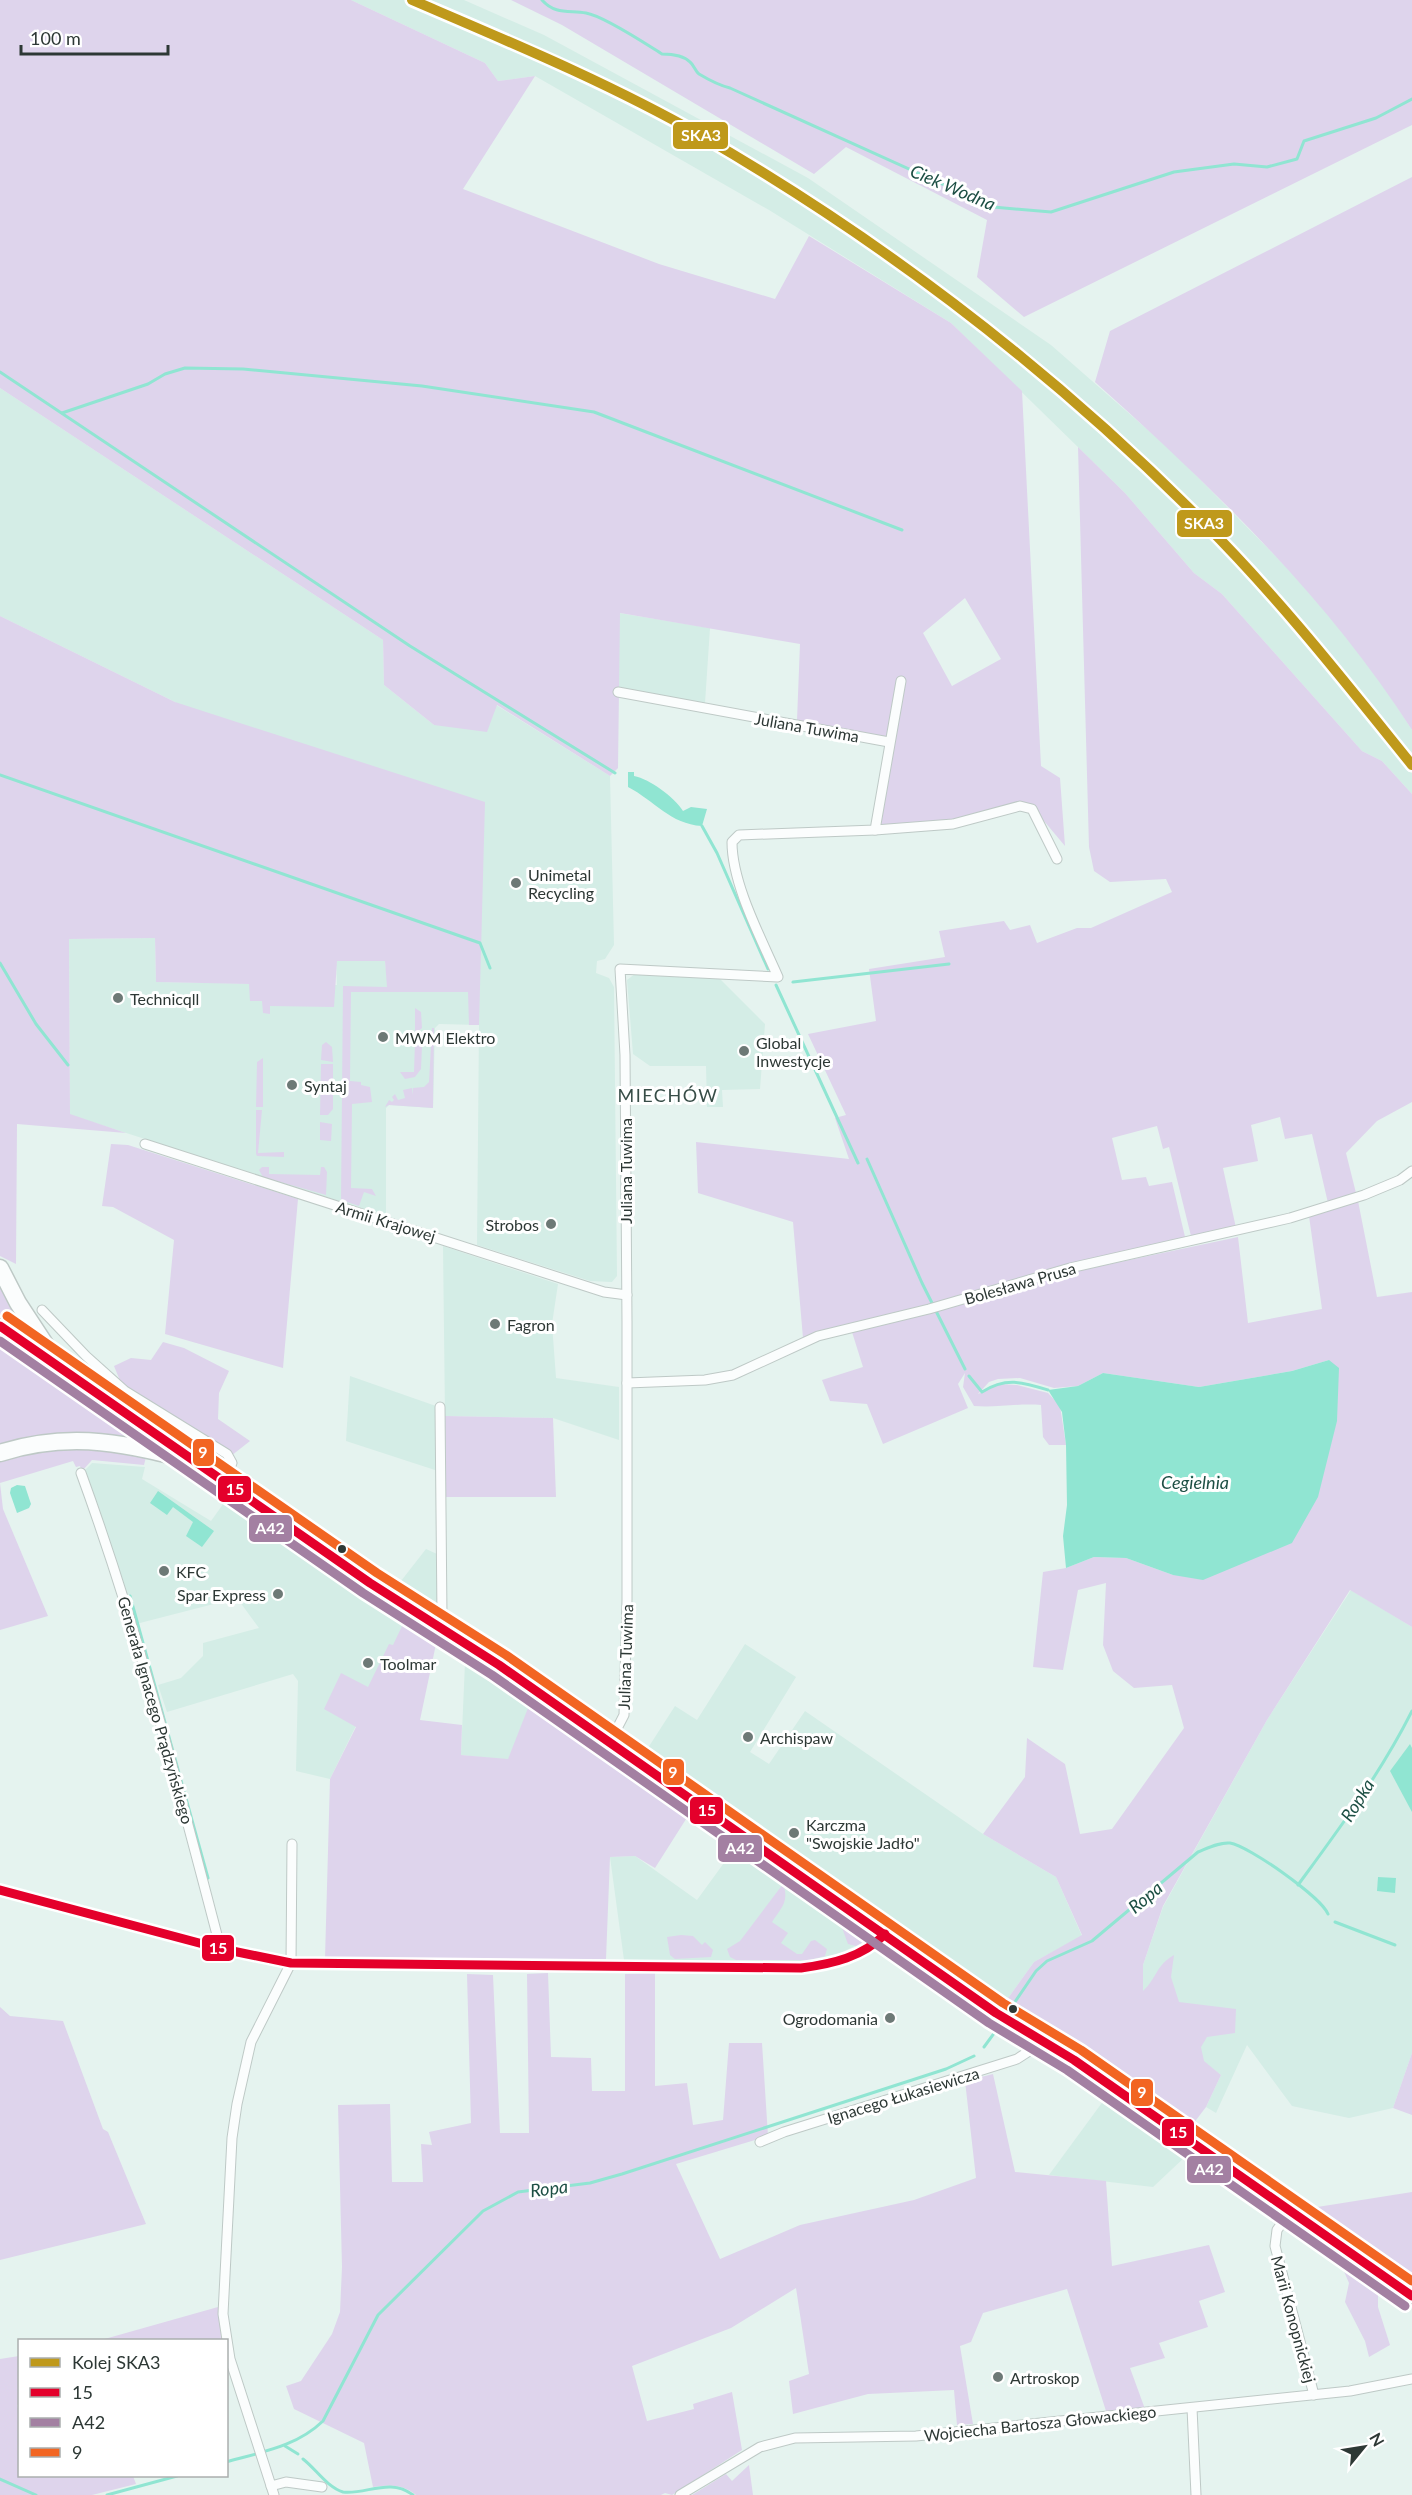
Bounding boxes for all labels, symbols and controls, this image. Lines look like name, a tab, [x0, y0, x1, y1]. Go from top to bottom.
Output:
scale bar	[21, 18, 168, 56]
text: 100 m	[30, 27, 81, 49]
line badge: SKA3	[672, 121, 729, 150]
text: SKA3	[681, 125, 721, 144]
water label: Ciek Wodna	[907, 159, 999, 215]
line badge: SKA3	[1176, 509, 1233, 538]
text: SKA3	[1184, 513, 1224, 532]
street label: Juliana Tuwima	[753, 708, 861, 746]
place label: Unimetal Recycling	[528, 865, 594, 902]
marker: Unimetal Recycling	[509, 876, 523, 890]
place label: Technicqll	[130, 989, 199, 1008]
marker: Technicqll	[111, 991, 125, 1005]
place label: MWM Elektro	[395, 1028, 495, 1047]
marker: MWM Elektro	[376, 1030, 390, 1044]
place label: Global Inwestycje	[756, 1033, 831, 1070]
marker: Global Inwestycje	[737, 1044, 751, 1058]
place label: Syntaj	[304, 1076, 347, 1095]
marker: Syntaj	[285, 1078, 299, 1092]
district label: MIECHÓW	[618, 1084, 719, 1106]
street label: Juliana Tuwima	[616, 1118, 635, 1224]
street label: Armii Krajowej	[334, 1197, 438, 1245]
place label: Strobos	[485, 1215, 539, 1234]
marker: Strobos	[544, 1217, 558, 1231]
street label: Bolesława Prusa	[962, 1258, 1078, 1308]
place label: Fagron	[507, 1315, 555, 1334]
marker: Fagron	[488, 1317, 502, 1331]
line badge: 9	[192, 1438, 215, 1467]
text: 9	[198, 1442, 208, 1461]
water label: Cegielnia	[1161, 1471, 1229, 1493]
line badge: 15	[217, 1475, 252, 1503]
text: 15	[226, 1479, 244, 1498]
line badge: A42	[248, 1514, 293, 1543]
text: A42	[254, 1518, 285, 1537]
unlabelled marker	[336, 1543, 348, 1555]
place label: KFC	[176, 1562, 207, 1581]
marker: KFC	[157, 1564, 171, 1578]
place label: Spar Express	[177, 1585, 266, 1604]
marker: Spar Express	[271, 1587, 285, 1601]
street label: Generała Ignacego Prądzyńskiego	[114, 1594, 198, 1826]
street label: Juliana Tuwima	[614, 1604, 636, 1710]
place label: Toolmar	[380, 1654, 437, 1673]
marker: Toolmar	[361, 1656, 375, 1670]
place label: Archispaw	[760, 1728, 834, 1747]
marker: Archispaw	[741, 1730, 755, 1744]
line badge: 9	[662, 1758, 685, 1786]
text: 9	[668, 1762, 678, 1781]
water label: Ropka	[1335, 1775, 1379, 1825]
line badge: 15	[689, 1796, 724, 1825]
text: 15	[698, 1800, 716, 1819]
place label: Karczma "Swojskie Jadło"	[806, 1815, 920, 1852]
marker: Karczma "Swojskie Jadło"	[787, 1826, 801, 1840]
line badge: A42	[717, 1834, 763, 1863]
text: A42	[724, 1838, 755, 1857]
water label: Ropa	[1123, 1876, 1167, 1918]
line badge: 15	[201, 1934, 235, 1962]
text: 15	[209, 1938, 227, 1957]
unlabelled marker	[1007, 2003, 1019, 2015]
place label: Ogrodomania	[783, 2009, 878, 2028]
marker: Ogrodomania	[883, 2011, 897, 2025]
street label: Ignacego Łukasiewicza	[825, 2063, 981, 2127]
line badge: 9	[1130, 2078, 1154, 2107]
text: 9	[1137, 2082, 1147, 2101]
line badge: 15	[1161, 2118, 1195, 2147]
text: 15	[1169, 2122, 1187, 2141]
line badge: A42	[1186, 2155, 1232, 2184]
text: A42	[1193, 2159, 1224, 2178]
water label: Ropa	[529, 2175, 569, 2201]
street label: Marii Konopnickiej	[1268, 2253, 1320, 2385]
legend	[18, 2339, 228, 2477]
text: Kolej SKA3	[72, 2351, 160, 2373]
place label: Artroskop	[1010, 2368, 1080, 2387]
marker: Artroskop	[991, 2370, 1005, 2384]
text: 15	[72, 2381, 93, 2403]
street label: Wojciecha Bartosza Głowackiego	[923, 2401, 1157, 2445]
text: A42	[72, 2411, 105, 2433]
north arrow	[1334, 2417, 1394, 2477]
text: N	[1366, 2429, 1389, 2449]
text: 9	[72, 2441, 82, 2463]

